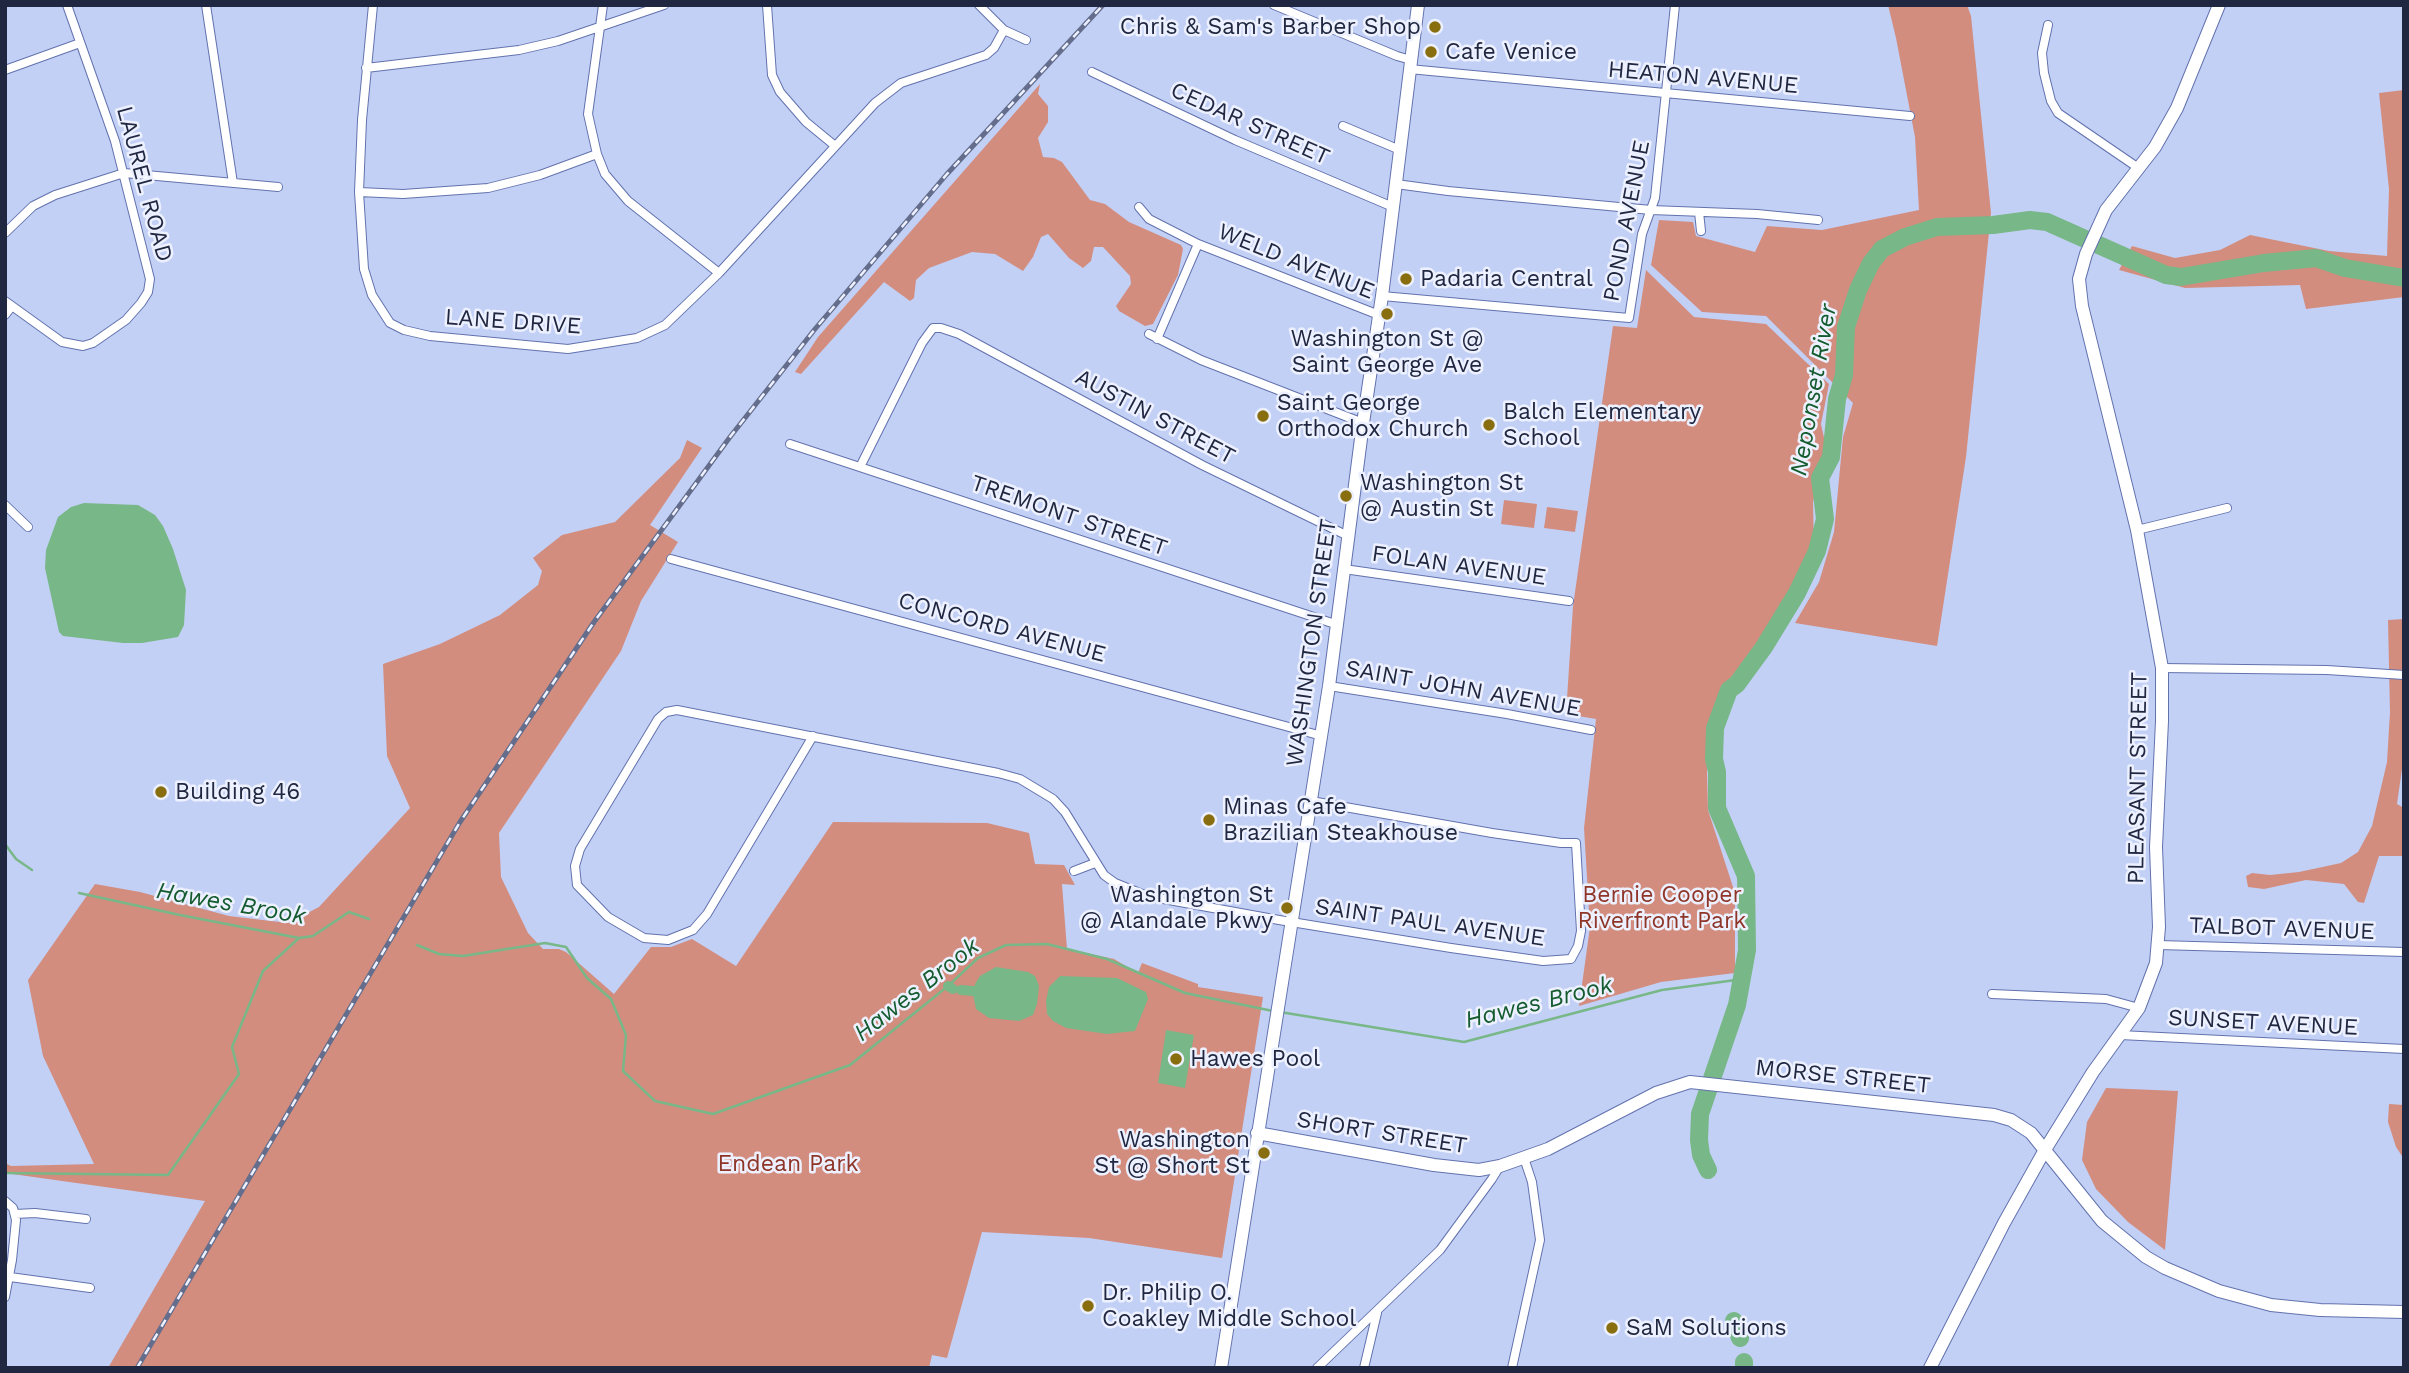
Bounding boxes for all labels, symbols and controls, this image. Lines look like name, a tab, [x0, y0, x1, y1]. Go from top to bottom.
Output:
place label: Chris & Sam's Barber Shop	[1120, 13, 1421, 41]
marker: Chris & Sam's Barber Shop	[1427, 19, 1443, 35]
place label: Cafe Venice	[1445, 38, 1577, 66]
marker: Cafe Venice	[1423, 44, 1439, 60]
street label: HEATON AVENUE	[1607, 56, 1799, 100]
street label: CEDAR STREET	[1166, 77, 1334, 171]
street label: LAUREL ROAD	[110, 103, 178, 265]
street label: POND AVENUE	[1598, 138, 1656, 304]
street label: WELD AVENUE	[1214, 218, 1378, 306]
place label: Padaria Central	[1420, 265, 1593, 293]
marker: Padaria Central	[1398, 271, 1414, 287]
water label: Neponset River	[1785, 302, 1843, 478]
street label: LANE DRIVE	[444, 303, 582, 341]
marker: Washington St @ Saint George Ave	[1379, 306, 1395, 322]
place label: Washington St @ Saint George Ave	[1291, 325, 1483, 379]
street label: AUSTIN STREET	[1070, 363, 1240, 471]
place label: Saint George Orthodox Church	[1277, 389, 1469, 443]
place label: Balch Elementary School	[1503, 398, 1701, 452]
marker: Saint George Orthodox Church	[1255, 408, 1271, 424]
marker: Balch Elementary School	[1481, 417, 1497, 433]
street label: TREMONT STREET	[967, 469, 1171, 563]
place label: Washington St @ Austin St	[1360, 469, 1523, 523]
marker: Washington St @ Austin St	[1338, 488, 1354, 504]
street label: WASHINGTON STREET	[1281, 517, 1343, 769]
street label: FOLAN AVENUE	[1370, 540, 1548, 592]
street label: CONCORD AVENUE	[895, 587, 1109, 669]
street label: SAINT JOHN AVENUE	[1343, 655, 1583, 723]
street label: PLEASANT STREET	[2122, 672, 2154, 884]
place label: Building 46	[175, 778, 300, 806]
marker: Building 46	[153, 784, 169, 800]
place label: Minas Cafe Brazilian Steakhouse	[1223, 793, 1458, 847]
marker: Minas Cafe Brazilian Steakhouse	[1201, 812, 1217, 828]
water label: Hawes Brook	[154, 877, 308, 931]
place label: Washington St @ Alandale Pkwy	[1080, 881, 1273, 935]
park label: Bernie Cooper Riverfront Park	[1578, 881, 1746, 935]
street label: SAINT PAUL AVENUE	[1313, 893, 1547, 953]
marker: Washington St @ Alandale Pkwy	[1279, 900, 1295, 916]
street label: TALBOT AVENUE	[2189, 912, 2375, 946]
water label: Hawes Brook	[849, 932, 985, 1048]
water label: Hawes Brook	[1462, 971, 1616, 1035]
street label: SUNSET AVENUE	[2167, 1004, 2359, 1042]
place label: Hawes Pool	[1190, 1045, 1320, 1073]
marker: Hawes Pool	[1168, 1051, 1184, 1067]
street label: MORSE STREET	[1754, 1054, 1932, 1100]
street label: SHORT STREET	[1295, 1106, 1469, 1160]
place label: Washington St @ Short St	[1095, 1126, 1250, 1180]
marker: Washington St @ Short St	[1256, 1145, 1272, 1161]
park label: Endean Park	[717, 1150, 859, 1178]
place label: Dr. Philip O. Coakley Middle School	[1102, 1279, 1356, 1333]
marker: Dr. Philip O. Coakley Middle School	[1080, 1298, 1096, 1314]
place label: SaM Solutions	[1626, 1314, 1787, 1342]
marker: SaM Solutions	[1604, 1320, 1620, 1336]

